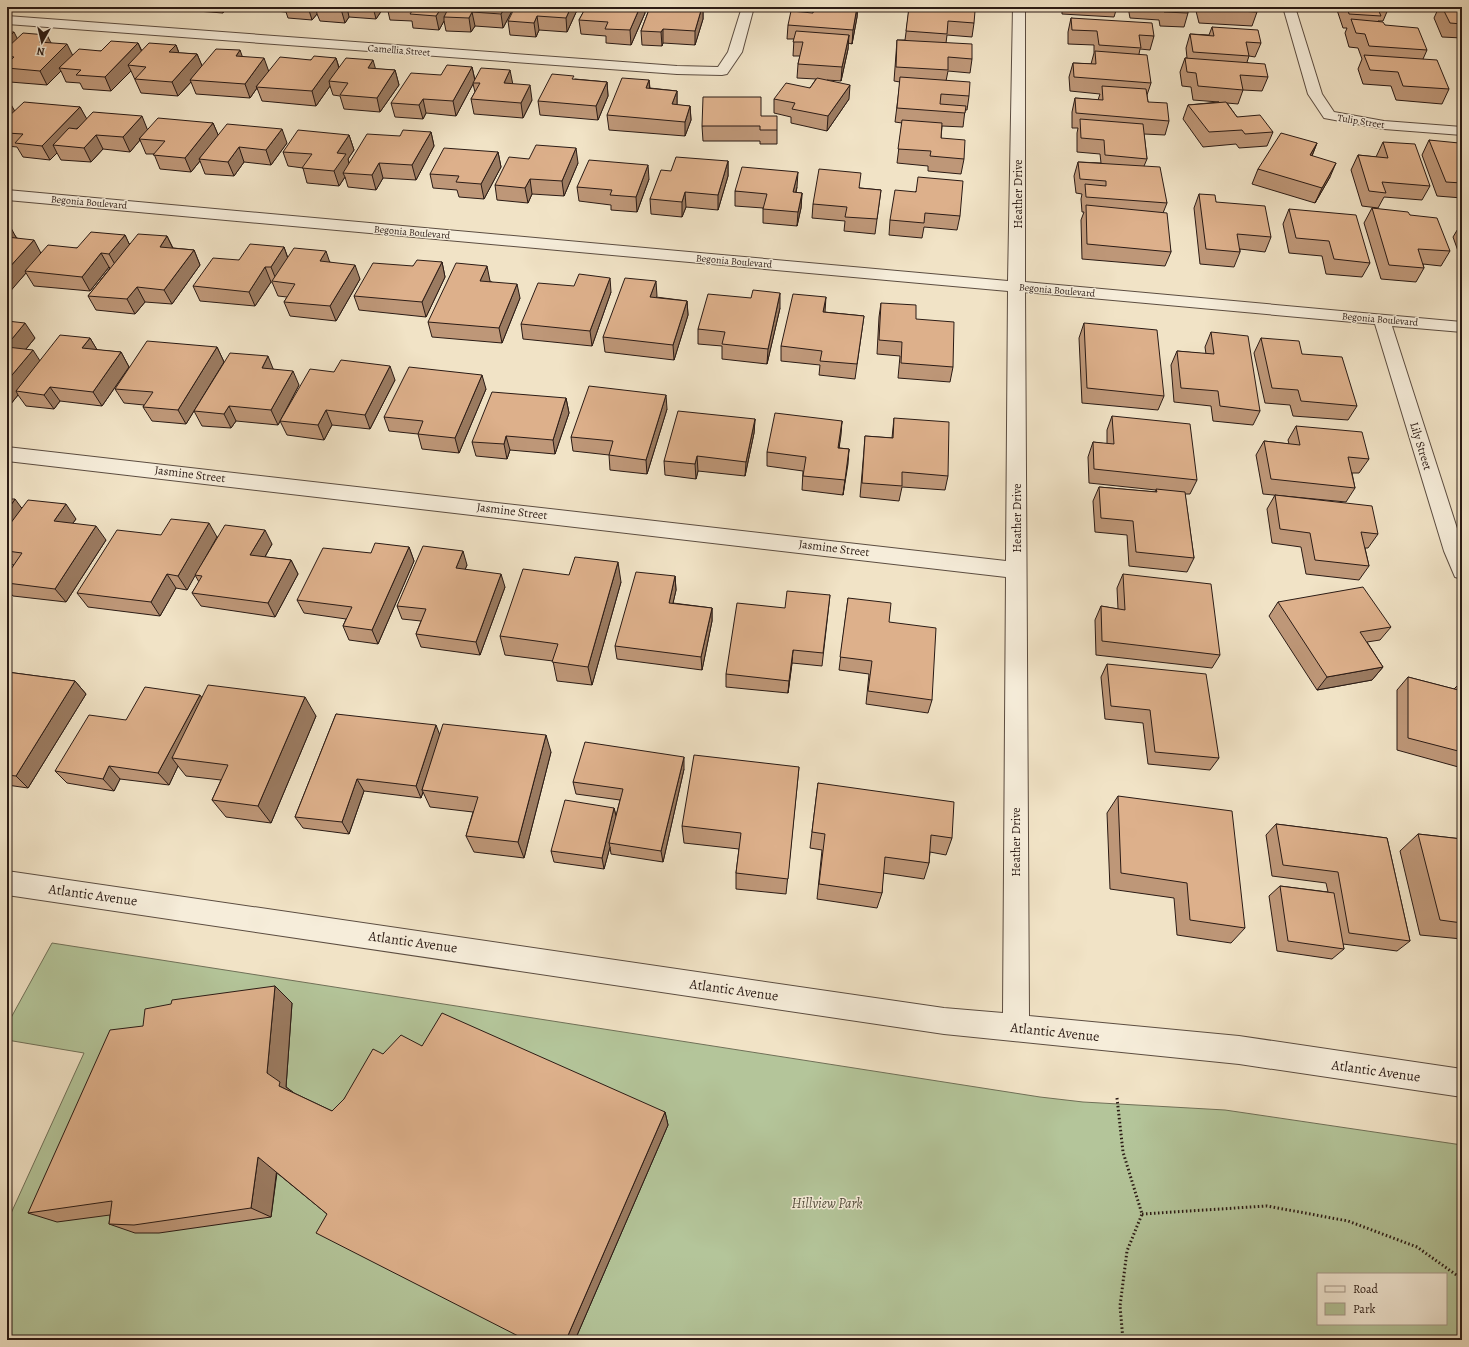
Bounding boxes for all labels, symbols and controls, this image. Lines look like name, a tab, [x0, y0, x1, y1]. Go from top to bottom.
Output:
north arrow	[22, 22, 62, 62]
street label: Camellia Street	[367, 41, 431, 59]
text: N	[36, 43, 46, 59]
street label: Tulip Street	[1336, 111, 1386, 132]
street label: Heather Drive	[1010, 159, 1026, 229]
street label: Begonia Boulevard	[50, 192, 128, 212]
street label: Begonia Boulevard	[373, 222, 451, 242]
street label: Begonia Boulevard	[695, 251, 773, 271]
street label: Begonia Boulevard	[1018, 280, 1096, 300]
street label: Begonia Boulevard	[1341, 309, 1419, 329]
street label: Lily Street	[1406, 420, 1436, 472]
street label: Jasmine Street	[154, 462, 226, 486]
street label: Heather Drive	[1009, 483, 1025, 553]
street label: Jasmine Street	[476, 499, 548, 523]
street label: Jasmine Street	[798, 536, 870, 560]
street label: Heather Drive	[1008, 807, 1024, 877]
street label: Atlantic Avenue	[46, 879, 139, 911]
street label: Atlantic Avenue	[366, 926, 459, 958]
street label: Atlantic Avenue	[687, 974, 780, 1006]
street label: Atlantic Avenue	[1009, 1018, 1100, 1046]
street label: Atlantic Avenue	[1329, 1055, 1422, 1087]
park label: Hillview Park	[792, 1194, 862, 1213]
legend	[1317, 1273, 1447, 1325]
text: Road	[1353, 1281, 1379, 1297]
text: Park	[1353, 1301, 1376, 1317]

